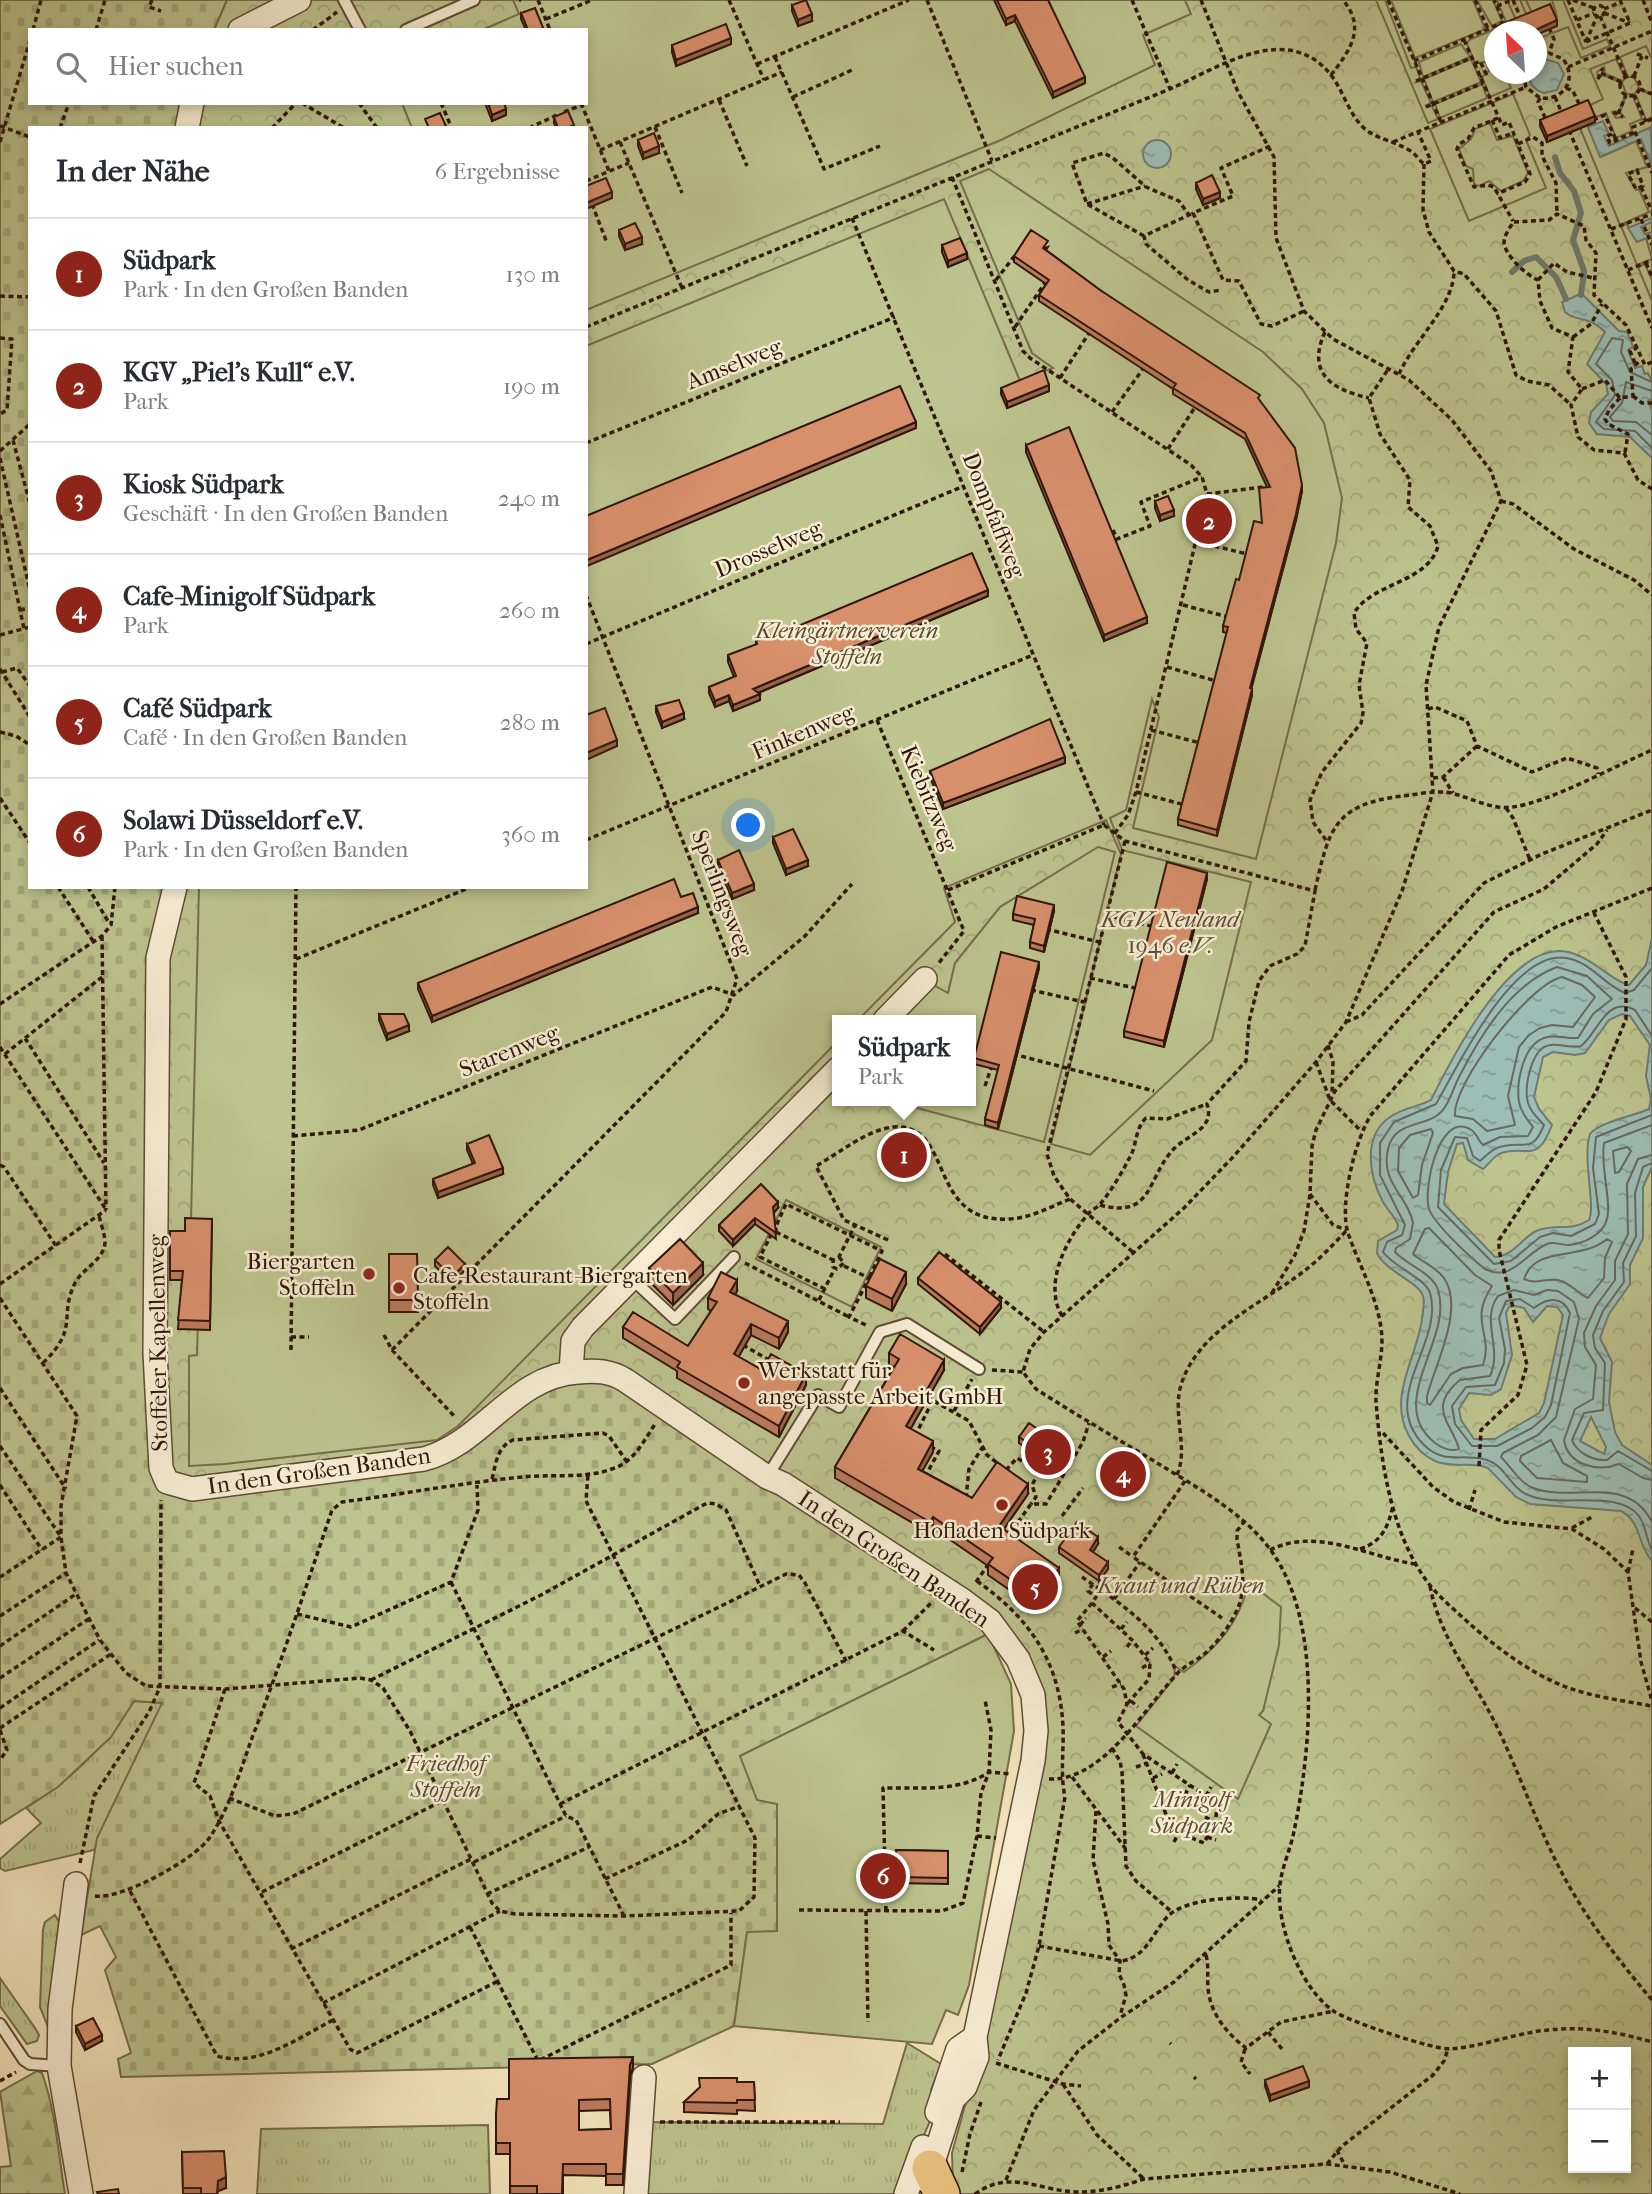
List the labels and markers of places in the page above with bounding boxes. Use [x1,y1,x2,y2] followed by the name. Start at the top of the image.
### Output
[1186,495,1232,547] pin: 2
[881,1129,927,1181] pin: 1
[247,1248,356,1301] place label: Biergarten Stoffeln
[413,1262,689,1315] place label: Cafe-Restaurant-Biergarten Stoffeln
[361,1266,377,1282] marker: Biergarten Stoffeln
[391,1280,407,1296] marker: Cafe-Restaurant-Biergarten Stoffeln
[757,1357,1003,1410] place label: Werkstatt für angepasste Arbeit GmbH
[736,1375,752,1391] marker: Werkstatt für angepasste Arbeit GmbH
[1025,1426,1071,1478] pin: 3
[1100,1448,1146,1500] pin: 4
[994,1497,1010,1513] marker: Hofladen Südpark
[913,1517,1092,1544] place label: Hofladen Südpark
[1012,1561,1058,1613] pin: 5
[860,1850,906,1902] pin: 6

